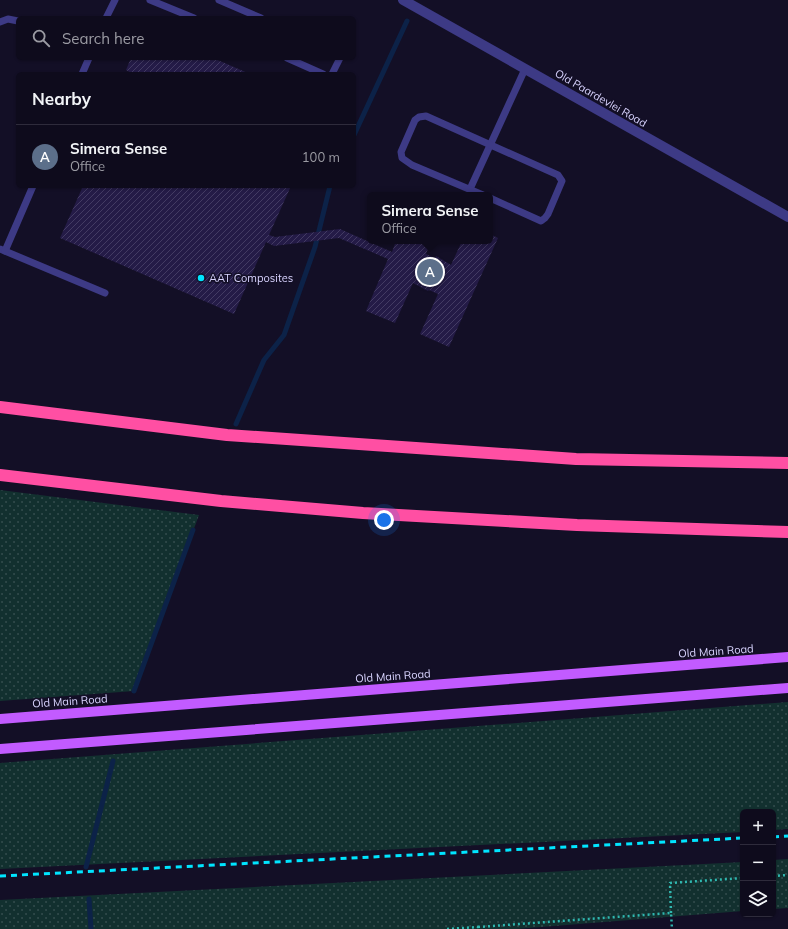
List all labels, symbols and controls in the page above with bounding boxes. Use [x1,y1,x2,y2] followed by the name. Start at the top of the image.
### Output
[16,16,356,60] search box
[30,27,52,49] icon: search
[62,29,144,48] text: Search here
[552,66,650,130] street label: Old Paardevlei Road
[32,88,91,109] text: Nearby
[70,139,167,158] text: Simera Sense
[40,149,50,165] text: A
[302,149,340,165] text: 100 m
[70,158,105,174] text: Office
[367,192,493,244] popup
[381,201,479,220] text: Simera Sense
[381,220,416,236] text: Office
[417,257,443,287] pin: A
[209,271,293,285] place label: AAT Composites
[196,273,206,283] marker: AAT Composites
[374,510,394,530] your location
[678,641,754,661] street label: Old Main Road
[355,666,431,686] street label: Old Main Road
[32,691,108,711] street label: Old Main Road
[740,809,776,917] map controls
[740,809,776,845] button: +
[740,845,776,881] button: −
[740,881,776,917] button: layers

